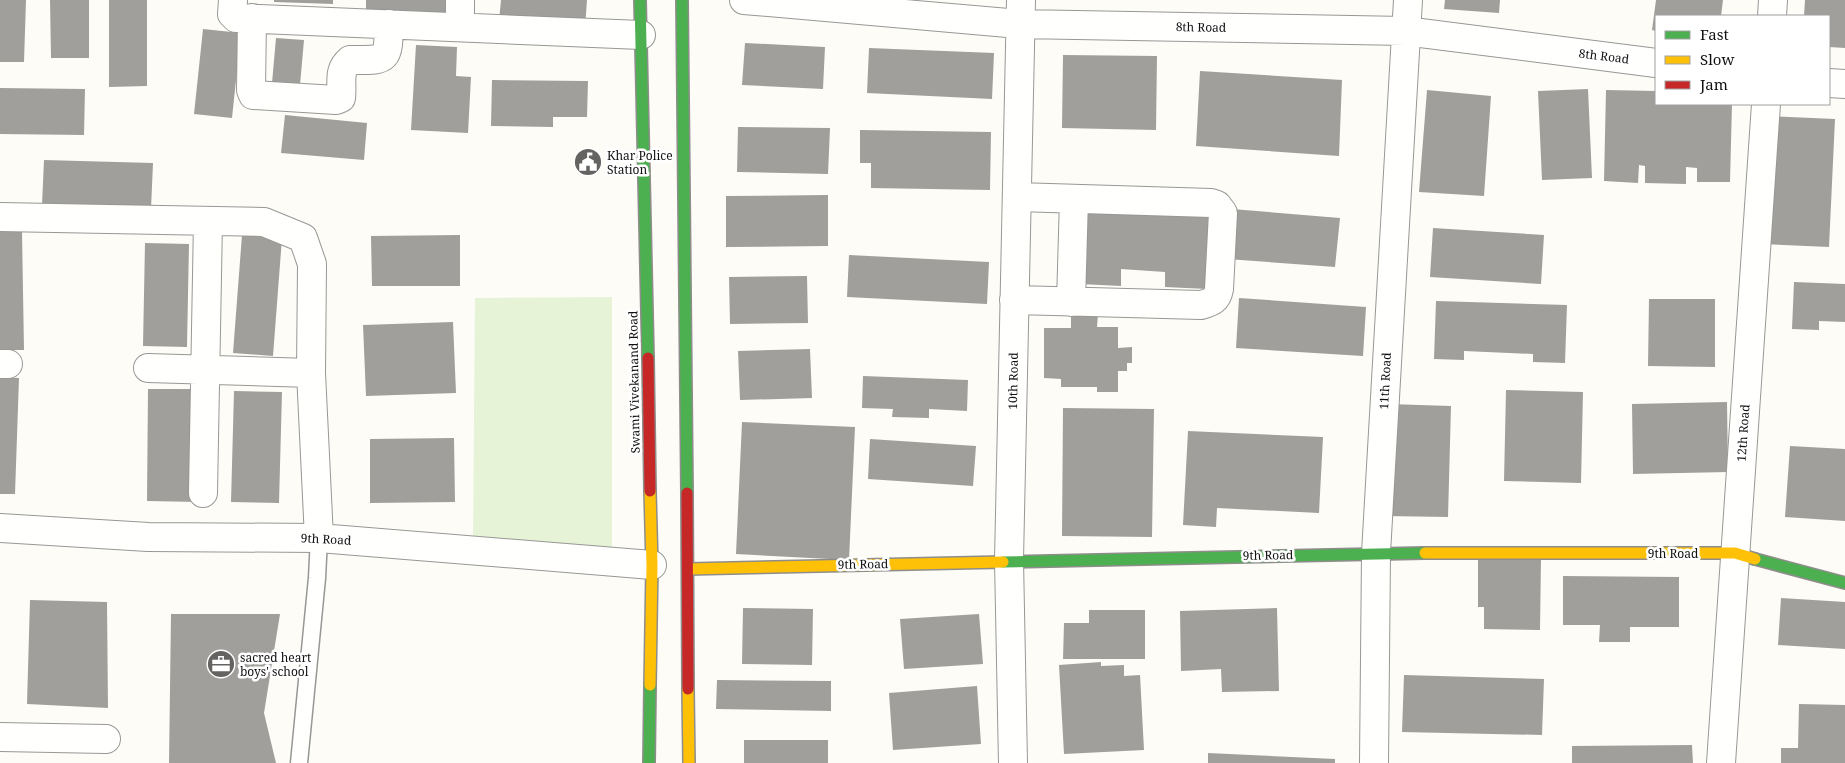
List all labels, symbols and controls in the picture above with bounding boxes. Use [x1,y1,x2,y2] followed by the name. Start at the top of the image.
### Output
[1655,15,1830,105] legend
[1176,18,1227,36] street label: 8th Road
[1700,24,1729,44] text: Fast
[1578,44,1631,68] street label: 8th Road
[1700,49,1734,69] text: Slow
[1699,74,1728,94] text: Jam
[573,147,603,177] public building icon: Khar Police Station
[607,147,673,178] place label: Khar Police Station
[624,310,644,453] street label: Swami Vivekanand Road
[1375,351,1395,410] street label: 11th Road
[1004,352,1022,410] street label: 10th Road
[1733,403,1754,462] street label: 12th Road
[300,529,352,549] street label: 9th Road
[1648,545,1699,562] street label: 9th Road
[1243,546,1294,564] street label: 9th Road
[838,555,889,573] street label: 9th Road
[206,649,236,679] office icon: sacred heart boys' school
[240,649,311,680] place label: sacred heart boys' school

